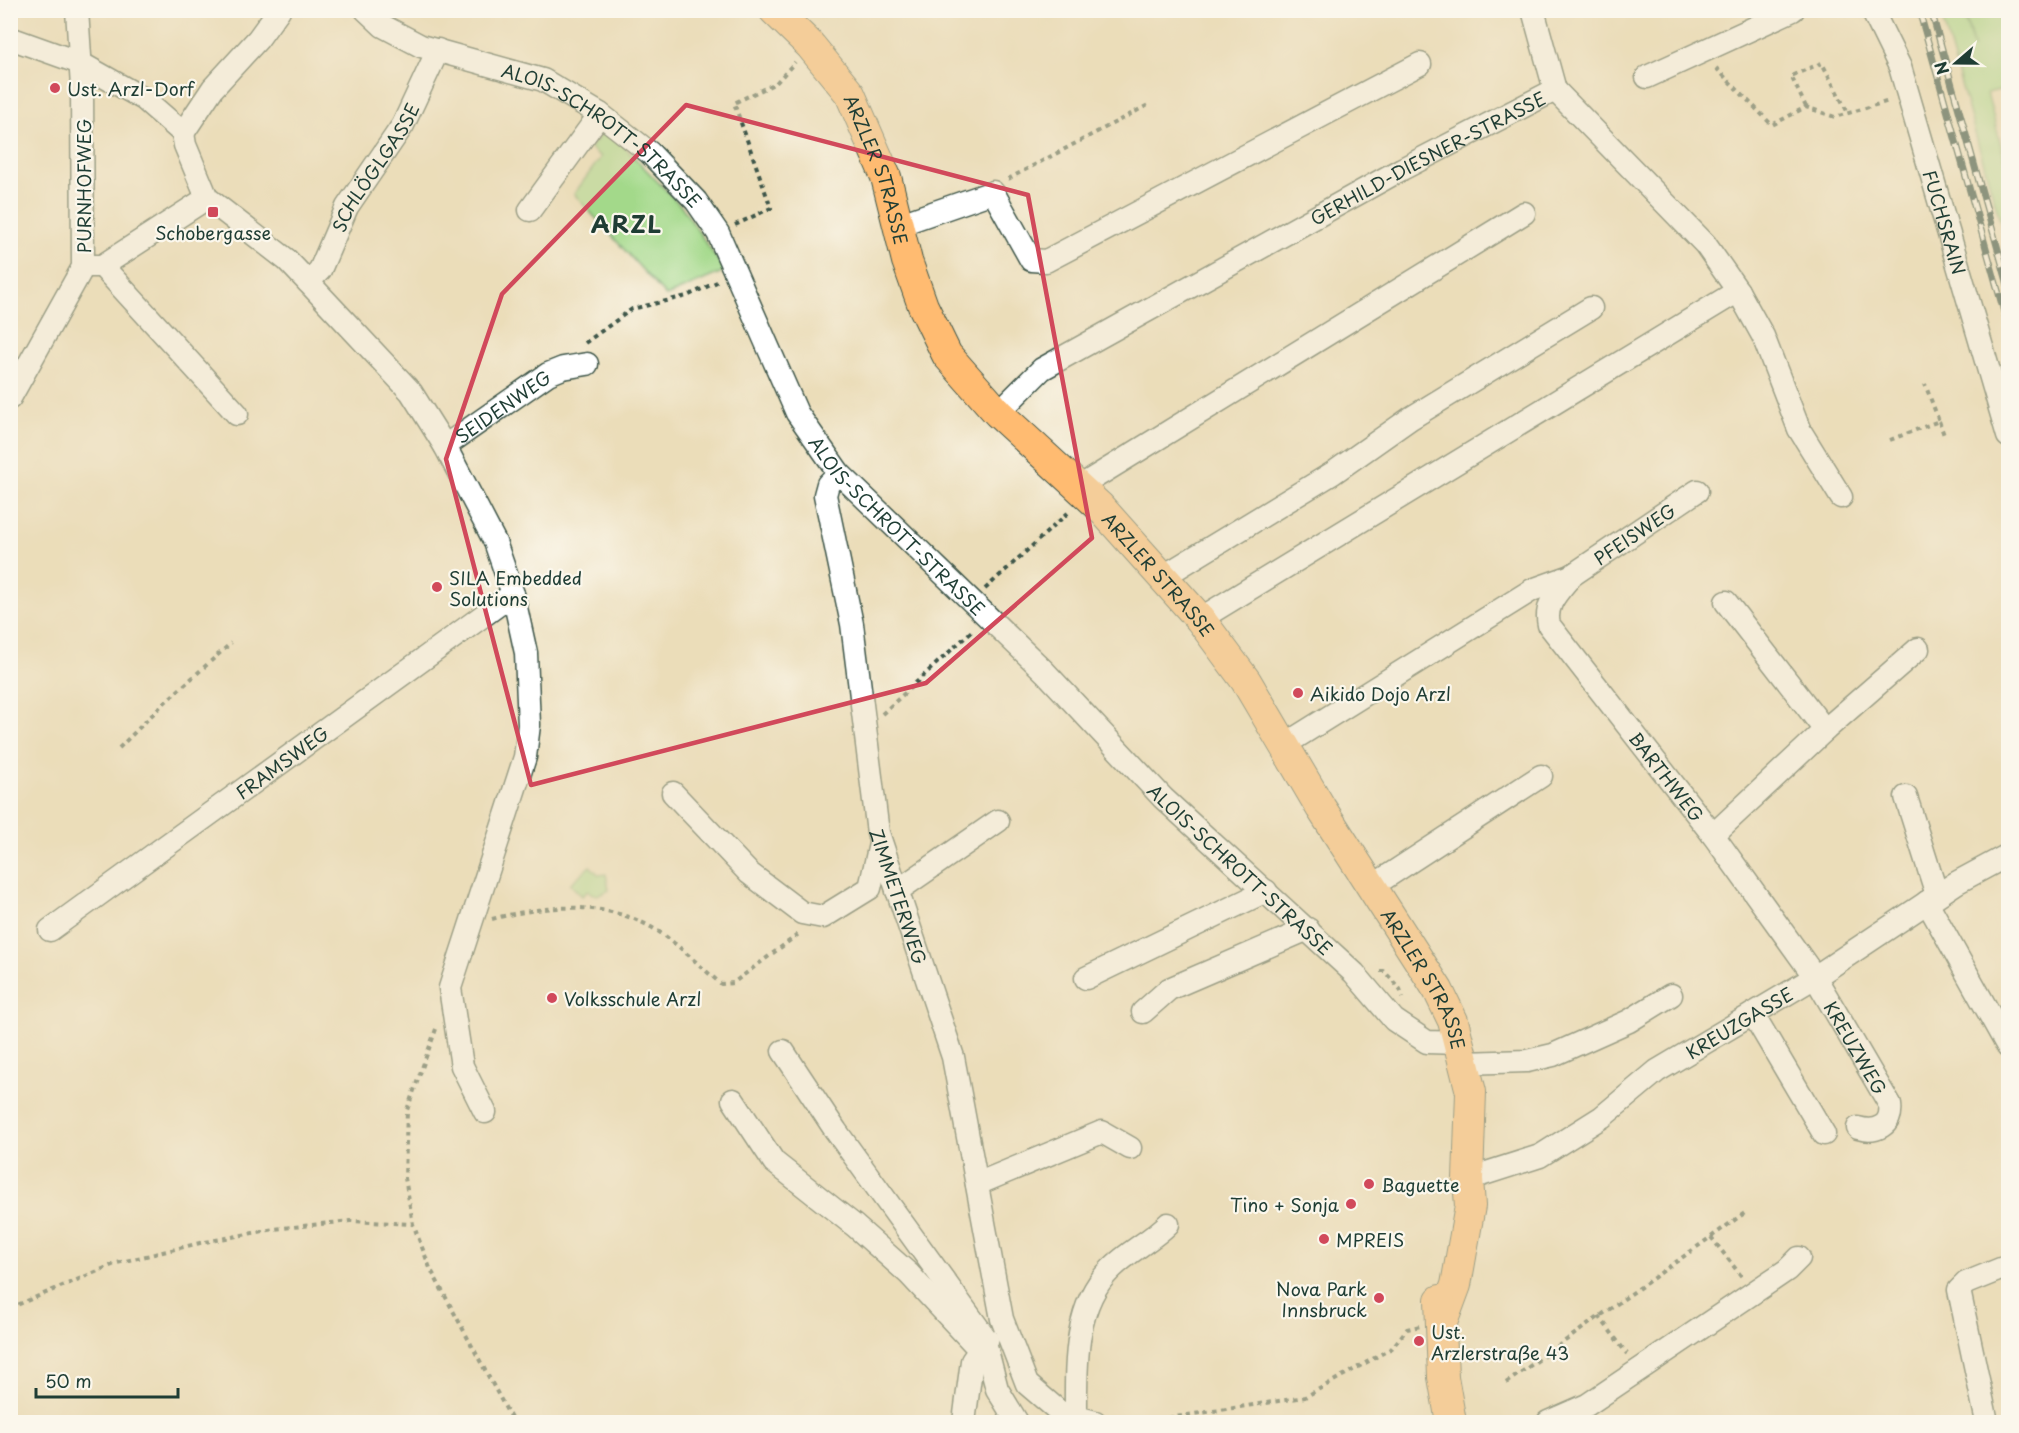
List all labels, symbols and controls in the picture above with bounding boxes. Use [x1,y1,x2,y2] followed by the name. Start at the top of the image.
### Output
[1926,33,1986,93] north arrow
[499,56,709,213] street label: ALOIS-SCHROTT-STRASSE
[1928,58,1954,79] text: N
[67,75,196,102] place label: Ust. Arzl-Dorf
[48,81,62,95] marker: Ust. Arzl-Dorf
[1305,84,1550,231] street label: GERHILD-DIESNER-STRASSE
[838,90,916,247] street label: ARZLER STRASSE
[324,98,425,236] street label: SCHLÖGLGASSE
[70,119,97,253] street label: PURNHOFWEG
[1917,166,1973,278] street label: FUCHSRAIN
[206,205,220,219] marker: Schobergasse
[591,205,663,241] district label: ARZL
[155,219,271,246] place label: Schobergasse
[449,363,556,449] street label: SEIDENWEG
[803,430,992,621] street label: ALOIS-SCHROTT-STRASSE
[1588,496,1681,571] street label: PFEISWEG
[1097,506,1222,642] street label: ARZLER STRASSE
[449,564,582,612] place label: SILA Embedded Solutions
[430,580,444,594] marker: SILA Embedded Solutions
[1310,680,1451,707] place label: Aikido Dojo Arzl
[1291,686,1305,700] marker: Aikido Dojo Arzl
[229,719,334,805] street label: FRAMSWEG
[1623,725,1711,827] street label: BARTHWEG
[1142,777,1339,961] street label: ALOIS-SCHROTT-STRASSE
[864,825,935,968] street label: ZIMMETERWEG
[1375,903,1473,1052] street label: ARZLER STRASSE
[1680,980,1798,1065] street label: KREUZGASSE
[564,985,701,1012] place label: Volksschule Arzl
[545,991,559,1005] marker: Volksschule Arzl
[1818,996,1894,1099] street label: KREUZWEG
[1381,1171,1460,1198] place label: Baguette
[1362,1177,1376,1191] marker: Baguette
[1230,1191,1340,1218] place label: Tino + Sonja
[1344,1197,1358,1211] marker: Tino + Sonja
[1336,1226,1404,1253] place label: MPREIS
[1317,1232,1331,1246] marker: MPREIS
[1276,1275,1367,1323] place label: Nova Park Innsbruck
[1372,1291,1386,1305] marker: Nova Park Innsbruck
[1431,1318,1569,1366] place label: Ust. Arzlerstraße 43
[1412,1334,1426,1348] marker: Ust. Arzlerstraße 43
[36,1361,178,1399] scale bar
[45,1367,92,1394] text: 50 m

